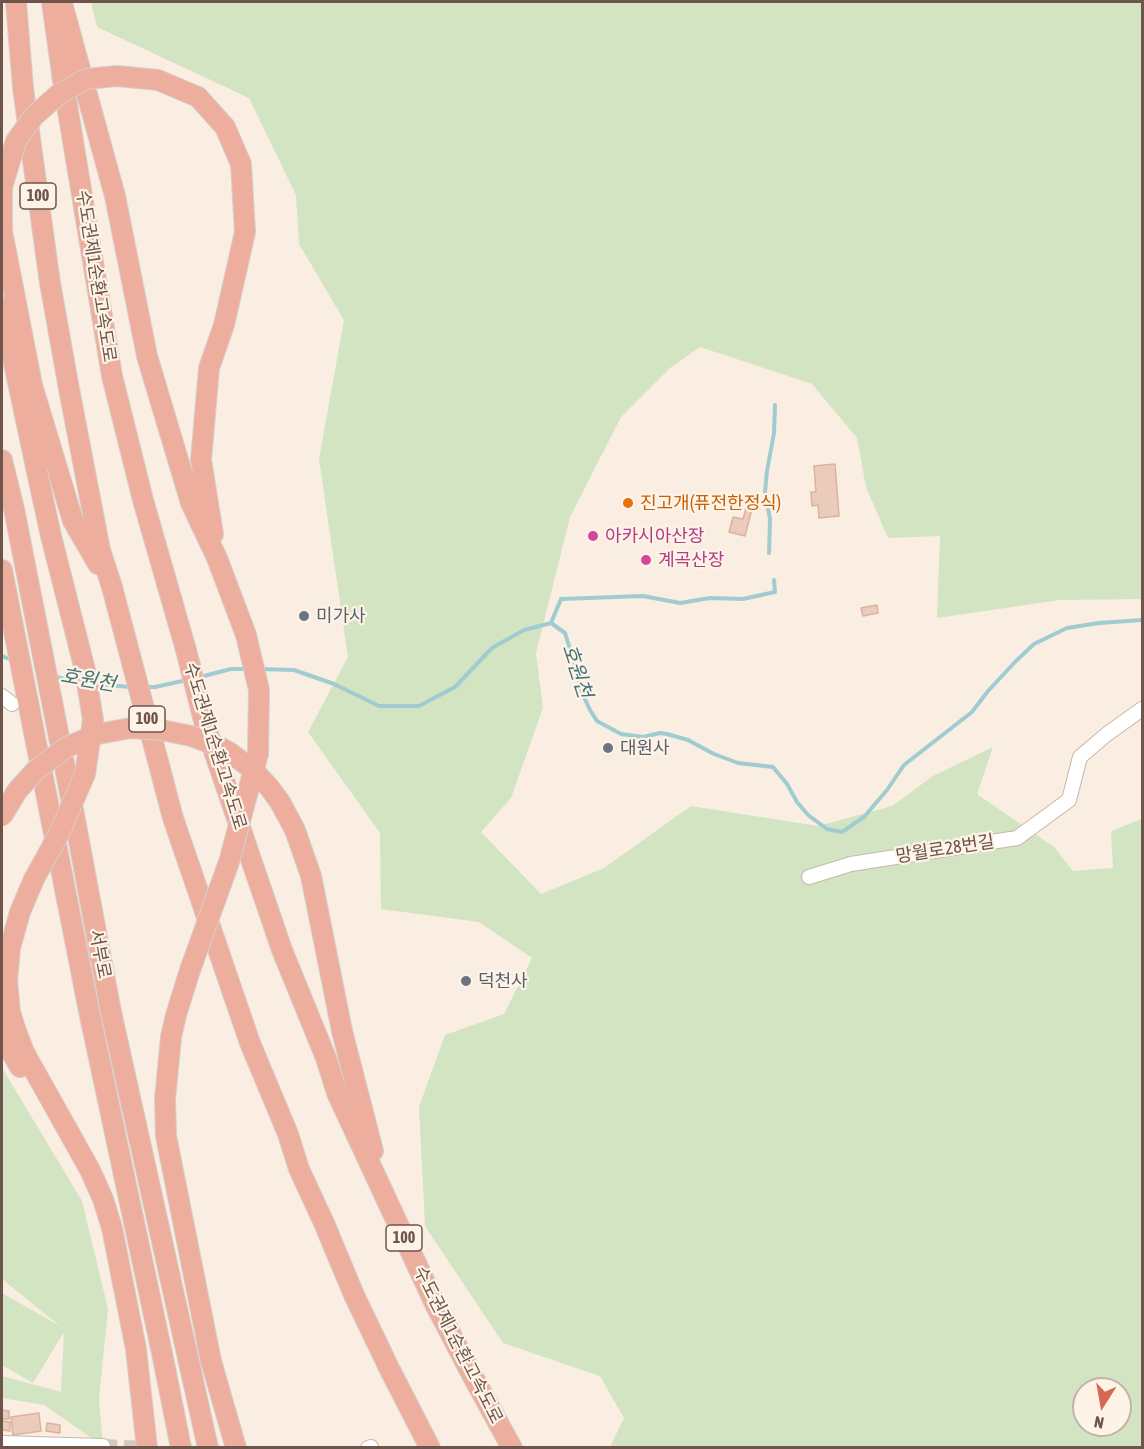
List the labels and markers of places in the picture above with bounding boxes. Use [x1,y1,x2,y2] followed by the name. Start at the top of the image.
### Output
[640,492,781,514] place label: 진고개(퓨전한정식)
[621,496,635,510] marker: 진고개(퓨전한정식)
[605,525,704,547] place label: 아카시아산장
[586,529,600,543] marker: 아카시아산장
[658,549,724,571] place label: 계곡산장
[639,553,653,567] marker: 계곡산장
[316,605,366,627] place label: 미가사
[297,609,311,623] marker: 미가사
[620,737,670,759] place label: 대원사
[601,741,615,755] marker: 대원사
[478,970,528,992] place label: 덕천사
[459,974,473,988] marker: 덕천사

